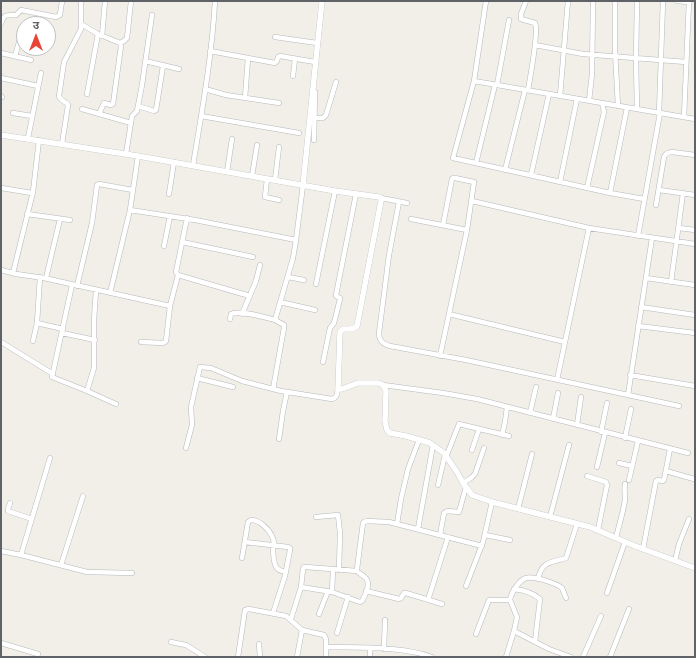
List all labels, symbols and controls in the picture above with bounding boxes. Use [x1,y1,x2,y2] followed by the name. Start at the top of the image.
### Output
[16,16,56,56] north arrow
[33,18,39,32] text: उ

